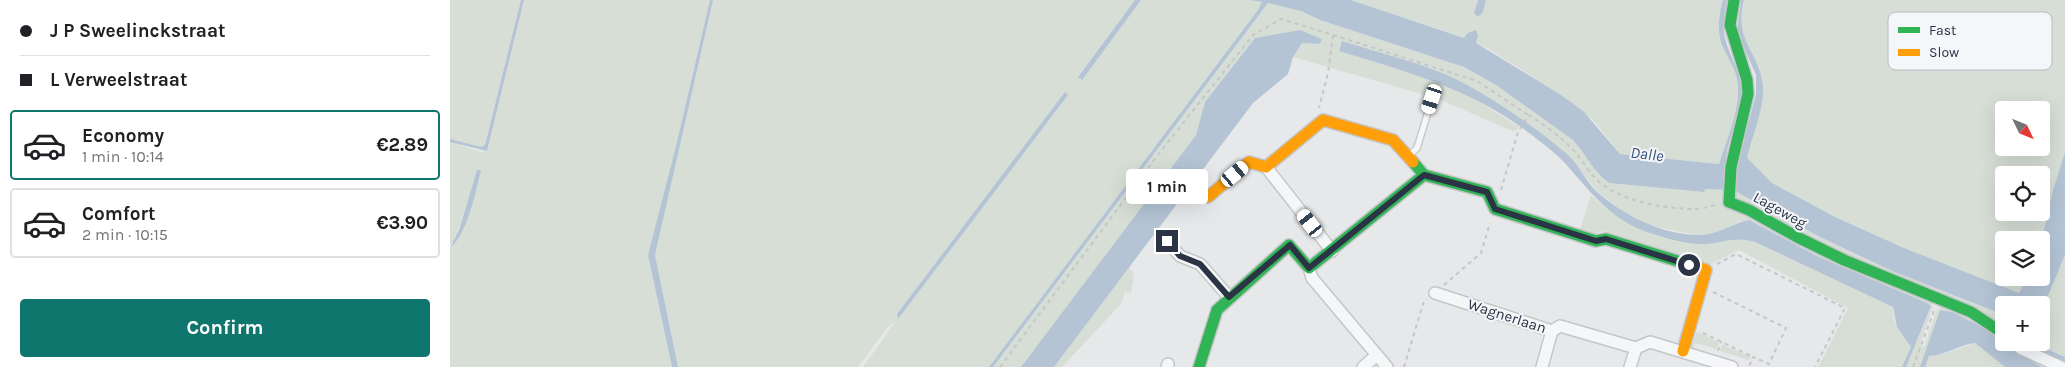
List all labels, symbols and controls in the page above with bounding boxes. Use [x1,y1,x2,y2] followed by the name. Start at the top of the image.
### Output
[1888,12,2052,70] legend
[50,20,226,42] text: J P Sweelinckstraat
[1929,22,1956,39] text: Fast
[1929,44,1959,61] text: Slow
[50,69,187,91] text: L Verweelstraat
[1420,82,1443,116] car
[1995,101,2050,156] north arrow
[1995,101,2050,351] map controls
[22,123,67,168] icon: car
[82,125,164,147] text: Economy
[377,134,428,156] text: €2.89
[1629,143,1665,166] water label: Dalle
[82,147,164,166] text: 1 min · 10:14
[1218,159,1251,189] car
[1995,166,2050,221] button: locate
[1126,168,1208,204] callout: 1 min
[1147,177,1187,196] text: 1 min
[1750,188,1810,232] street label: Lageweg
[22,201,67,246] icon: car
[82,203,156,225] text: Comfort
[1294,207,1325,239] car
[376,212,428,234] text: €3.90
[82,225,168,244] text: 2 min · 10:15
[1156,230,1178,252] route end
[1995,231,2050,286] button: layers
[1678,254,1700,276] route start
[1465,295,1549,337] street label: Wagnerlaan
[1995,296,2050,351] button: +
[20,299,430,357] button: Confirm

